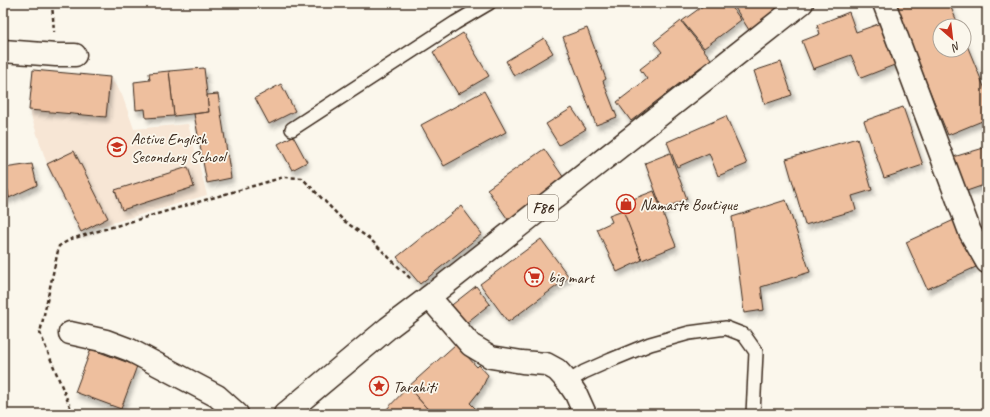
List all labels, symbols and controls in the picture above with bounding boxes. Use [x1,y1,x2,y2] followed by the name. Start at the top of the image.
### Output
[932,18,972,58] north arrow
[948,39,963,56] text: N
[131,129,229,167] place label: Active English Secondary School
[106,136,128,158] school or university icon: Active English Secondary School
[615,193,637,215] shop icon: Namaste Boutique
[528,195,558,221] road number: F86
[640,195,739,215] place label: Namaste Boutique
[523,266,545,288] supermarket icon: big mart
[548,268,596,288] place label: big mart
[368,375,390,397] place icon: Tarahiti
[393,377,439,397] place label: Tarahiti

